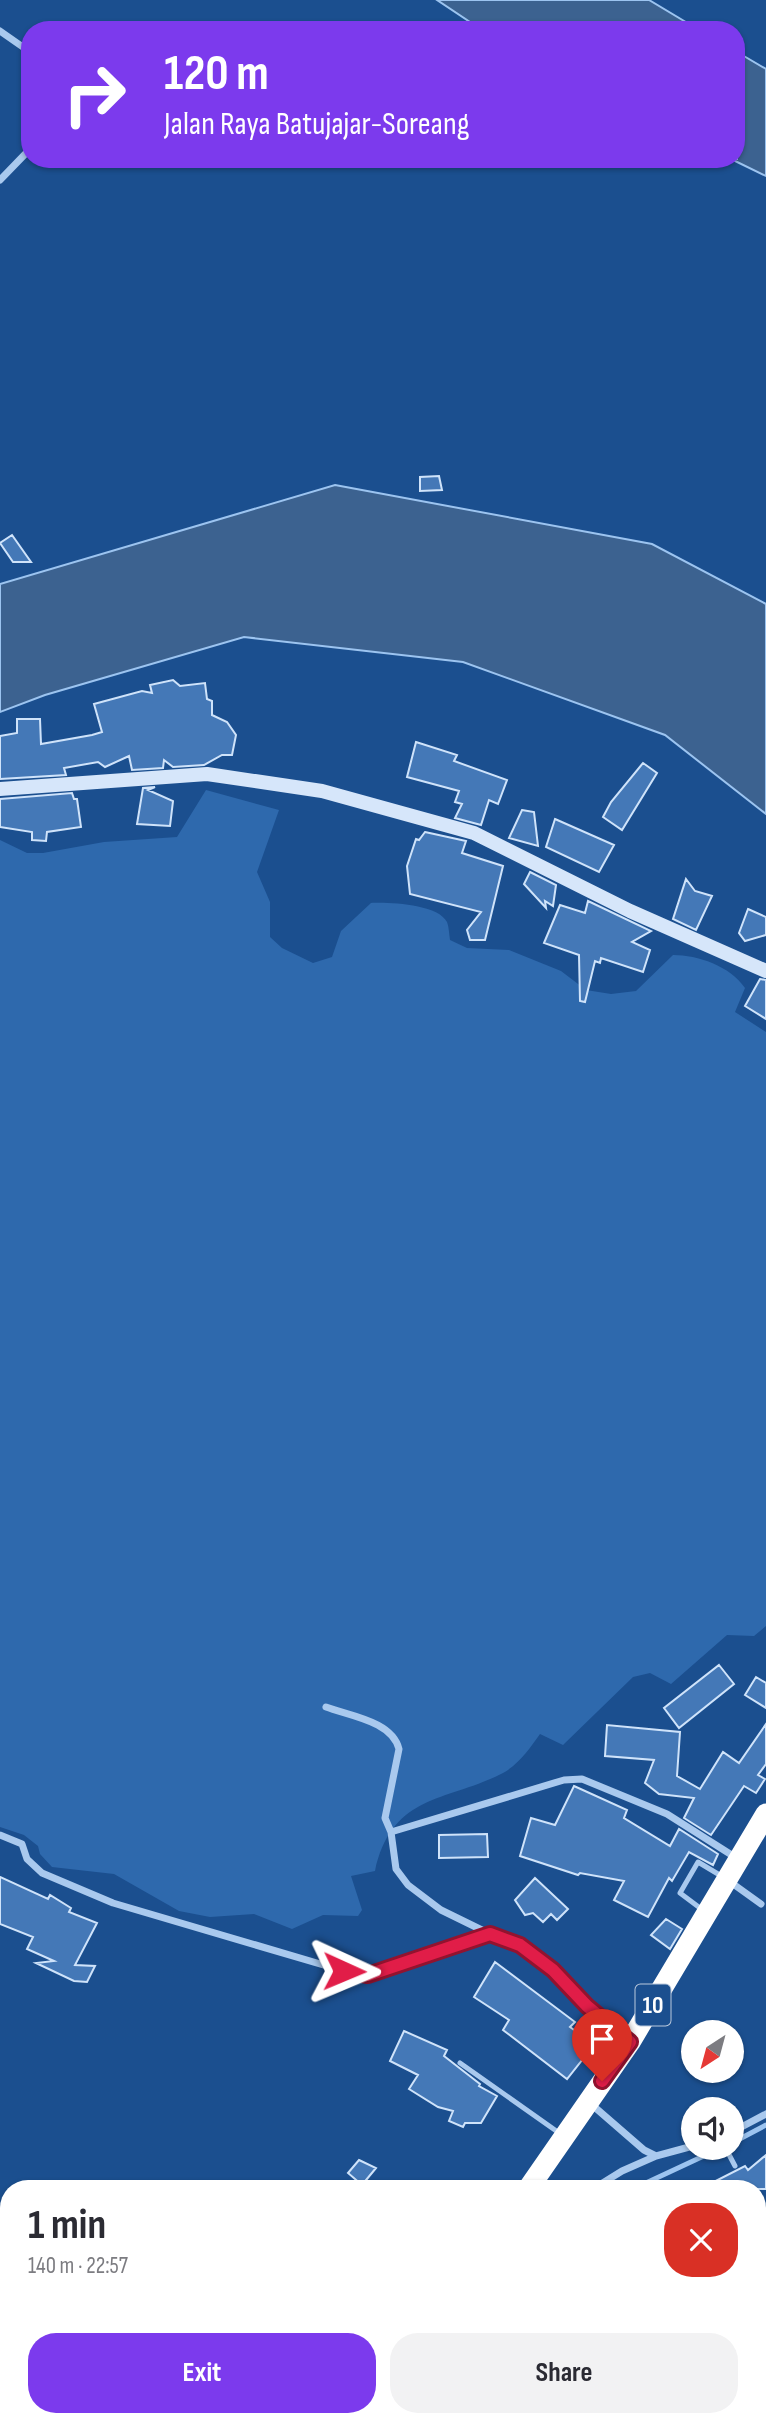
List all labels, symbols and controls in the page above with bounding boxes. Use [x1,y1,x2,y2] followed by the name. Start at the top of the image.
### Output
[164,45,269,104] text: 120 m
[49,49,140,140] icon: right
[164,105,469,144] text: Jalan Raya Batujajar-Soreang
[307,1934,381,2008] position arrow
[636,1984,670,2026] road number: 10
[572,2009,632,2081] pin
[583,2020,621,2058] icon: arrive
[681,2020,744,2082] north arrow
[681,2020,744,2160] map controls
[681,2097,744,2160] button: sound
[28,2200,106,2251] text: 1 min
[664,2203,738,2277] button: close
[28,2252,128,2280] text: 140 m · 22:57
[28,2333,376,2413] button: Exit
[390,2333,738,2413] button: Share

